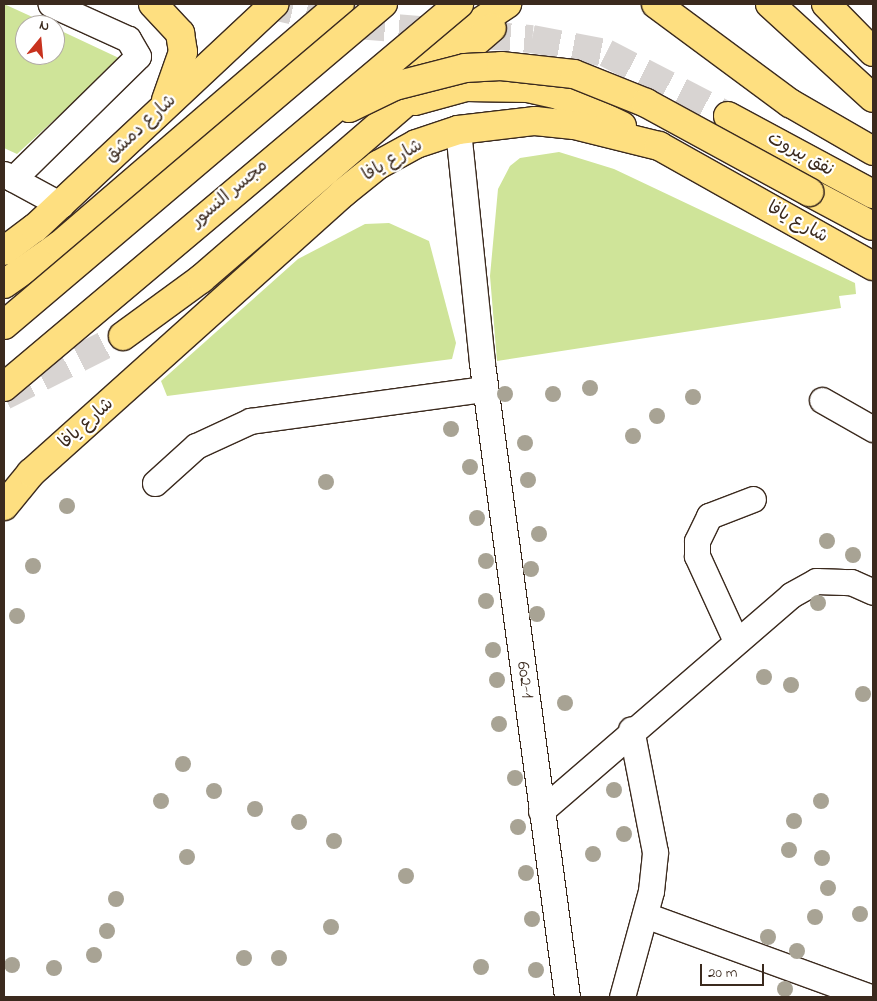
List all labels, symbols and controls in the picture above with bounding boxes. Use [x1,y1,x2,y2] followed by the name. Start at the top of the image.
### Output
[15,15,65,65] north arrow
[37,15,52,38] text: N
[101,90,181,168] street label: شارع دمشق
[763,128,837,182] street label: نفق بيروت
[359,135,427,187] street label: شارع يافا
[187,156,273,232] street label: مجسر النسور
[763,198,831,248] street label: شارع يافا
[55,394,119,454] street label: شارع يافا
[511,660,537,700] street label: 602-1
[702,954,766,986] scale bar
[708,962,737,984] text: 20 m

